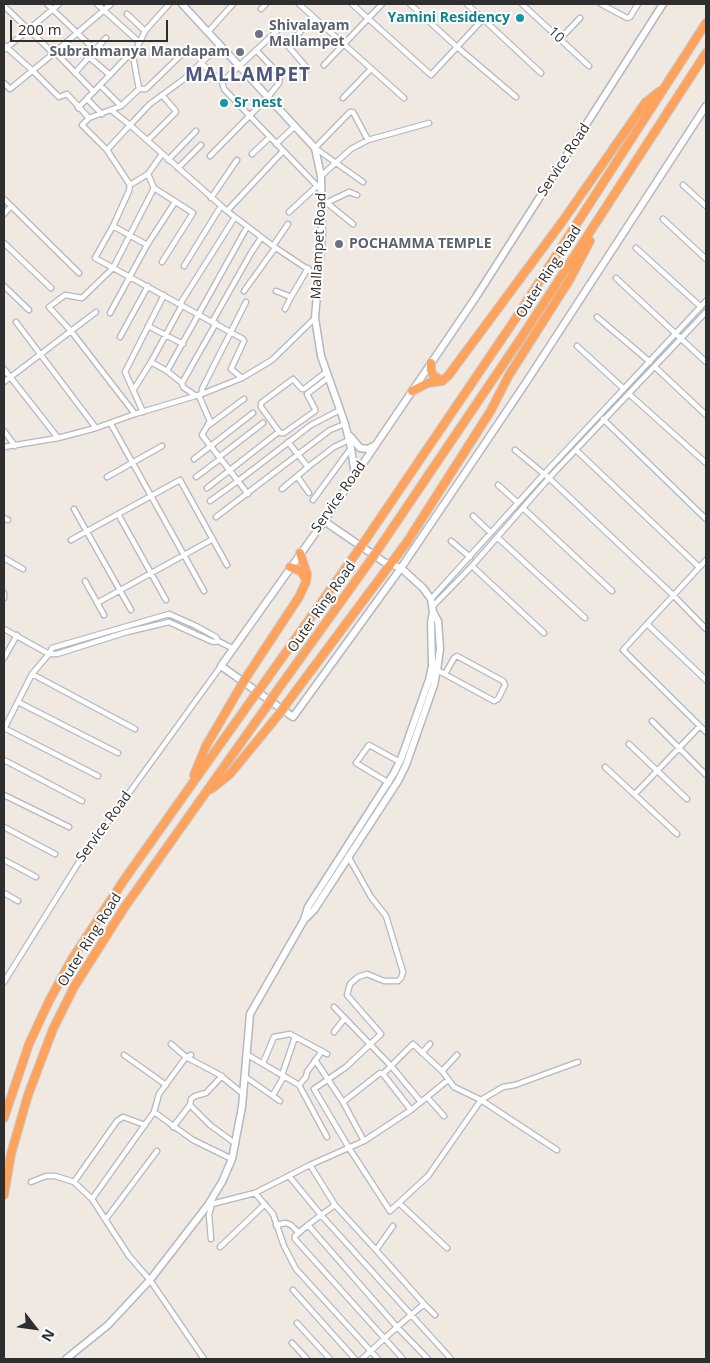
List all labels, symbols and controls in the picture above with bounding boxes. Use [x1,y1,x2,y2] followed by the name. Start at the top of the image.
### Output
[12,10,170,42] scale bar
[387,10,510,26] place label: Yamini Residency
[514,12,526,24] marker: Yamini Residency
[269,18,349,50] place label: Shivalayam Mallampet
[18,19,62,39] text: 200 m
[544,23,568,47] street label: 10
[253,28,265,40] marker: Shivalayam Mallampet
[50,44,230,60] place label: Subrahmanya Mandapam
[234,46,246,58] marker: Subrahmanya Mandapam
[184,65,312,87] district label: MALLAMPET
[234,95,282,111] place label: Sr nest
[218,97,230,109] marker: Sr nest
[534,120,594,200] street label: Service Road
[308,192,330,300] street label: Mallampet Road
[513,223,585,321] street label: Outer Ring Road
[349,236,492,252] place label: POCHAMMA TEMPLE
[333,238,345,250] marker: POCHAMMA TEMPLE
[308,458,370,536] street label: Service Road
[284,558,360,656] street label: Outer Ring Road
[73,788,135,866] street label: Service Road
[55,890,125,990] street label: Outer Ring Road
[10,1303,60,1353] north arrow
[37,1326,60,1345] text: N

